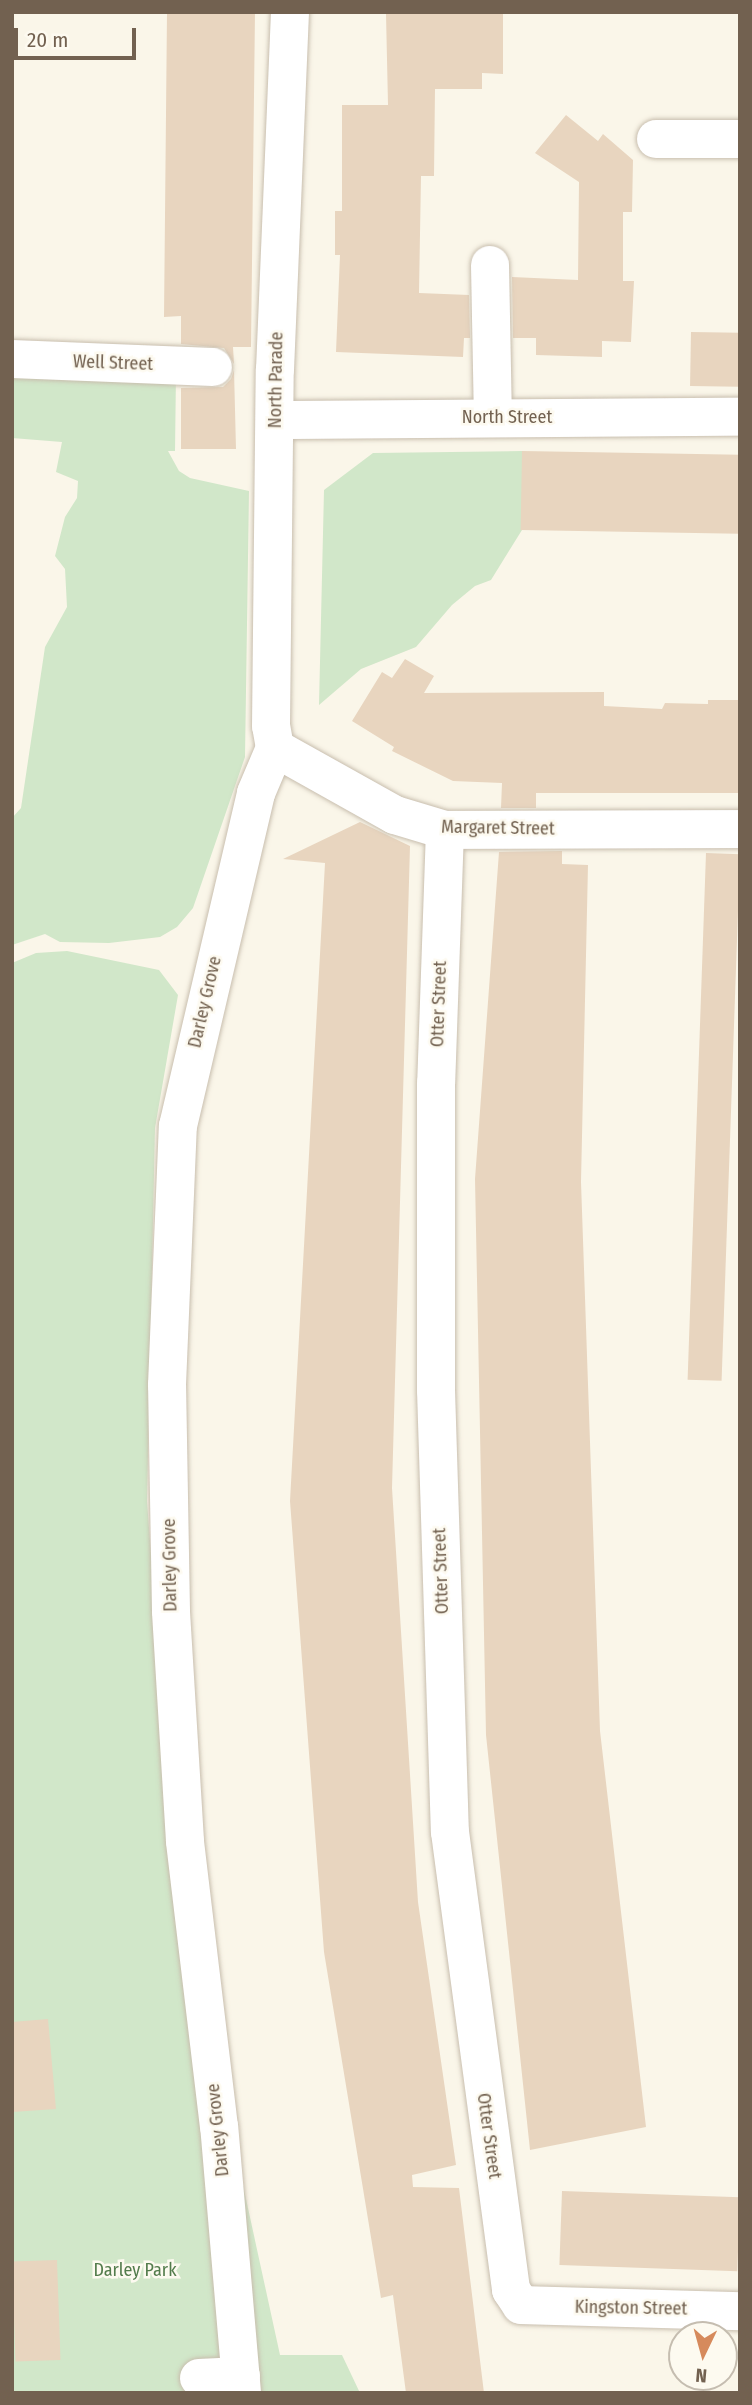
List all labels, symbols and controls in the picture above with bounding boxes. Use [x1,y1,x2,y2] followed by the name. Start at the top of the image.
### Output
[18,14,140,58] scale bar
[27,27,68,53] text: 20 m
[264,331,288,429] street label: North Parade
[73,351,153,375] street label: Well Street
[462,406,552,428] street label: North Street
[441,816,555,840] street label: Margaret Street
[184,954,226,1050] street label: Darley Grove
[427,960,451,1048] street label: Otter Street
[158,1518,182,1612] street label: Darley Grove
[429,1527,453,1615] street label: Otter Street
[202,2082,234,2178] street label: Darley Grove
[472,2092,506,2180] street label: Otter Street
[93,2259,177,2281] park label: Darley Park
[575,2296,687,2320] street label: Kingston Street
[668,2321,738,2391] north arrow
[695,2363,708,2387] text: N

